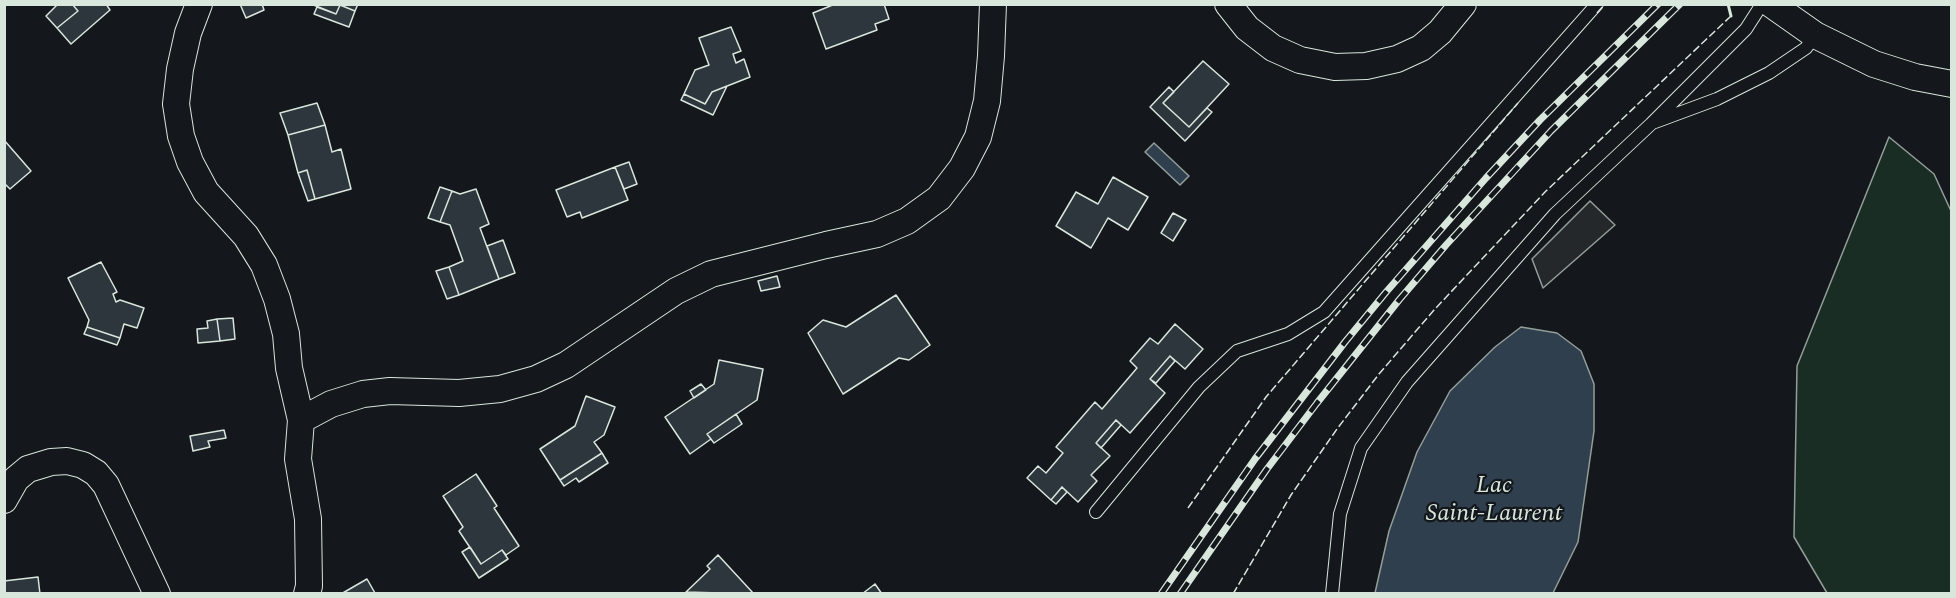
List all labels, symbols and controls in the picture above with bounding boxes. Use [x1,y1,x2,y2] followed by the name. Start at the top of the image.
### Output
[1426,473,1562,529] water label: Lac Saint-Laurent

